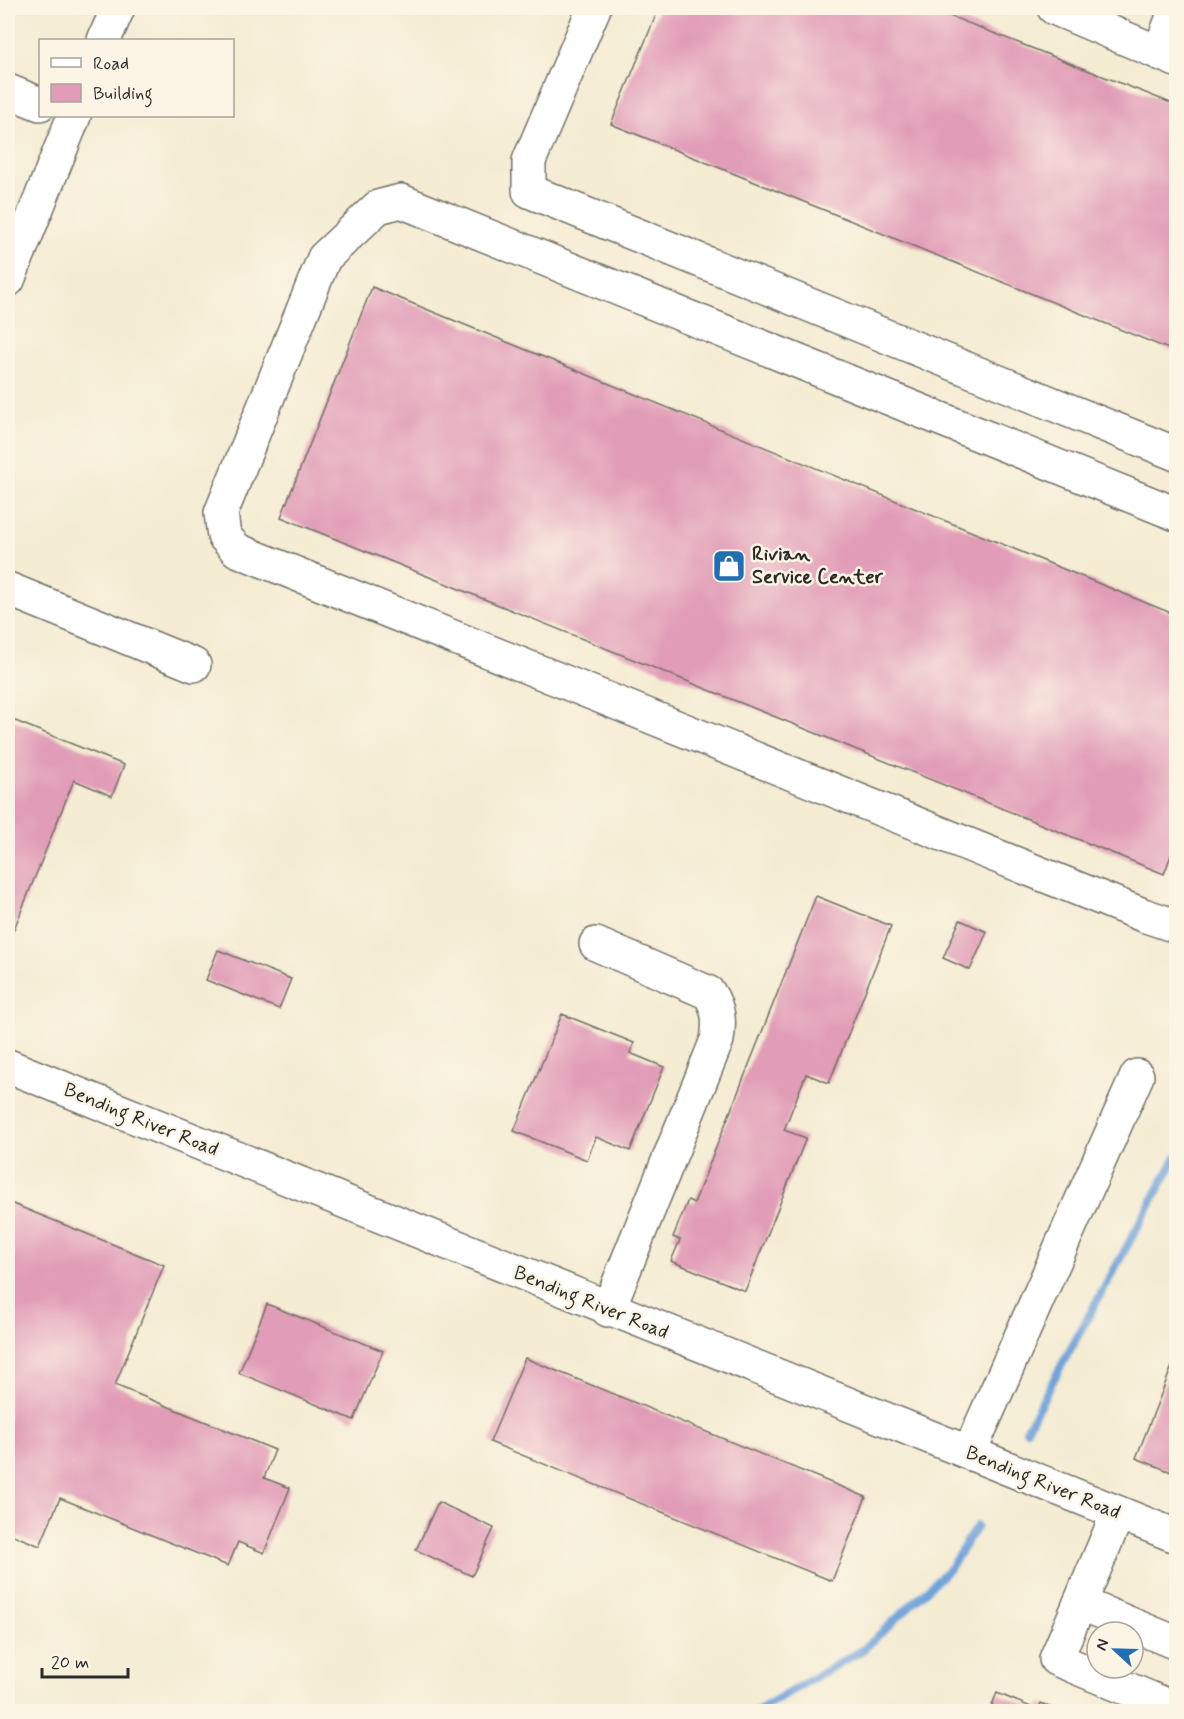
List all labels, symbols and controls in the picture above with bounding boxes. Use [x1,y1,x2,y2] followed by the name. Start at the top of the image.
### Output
[39,39,234,117] legend
[93,52,129,76] text: Road
[93,82,153,108] text: Building
[752,541,884,591] place label: Rivian Service Center
[711,548,747,584] shop icon: Rivian Service Center
[59,1077,222,1165] street label: Bending River Road
[509,1260,672,1348] street label: Bending River Road
[961,1440,1124,1528] street label: Bending River Road
[1085,1620,1145,1680] north arrow
[1091,1636,1114,1654] text: N
[42,1641,128,1679] scale bar
[51,1651,89,1675] text: 20 m

